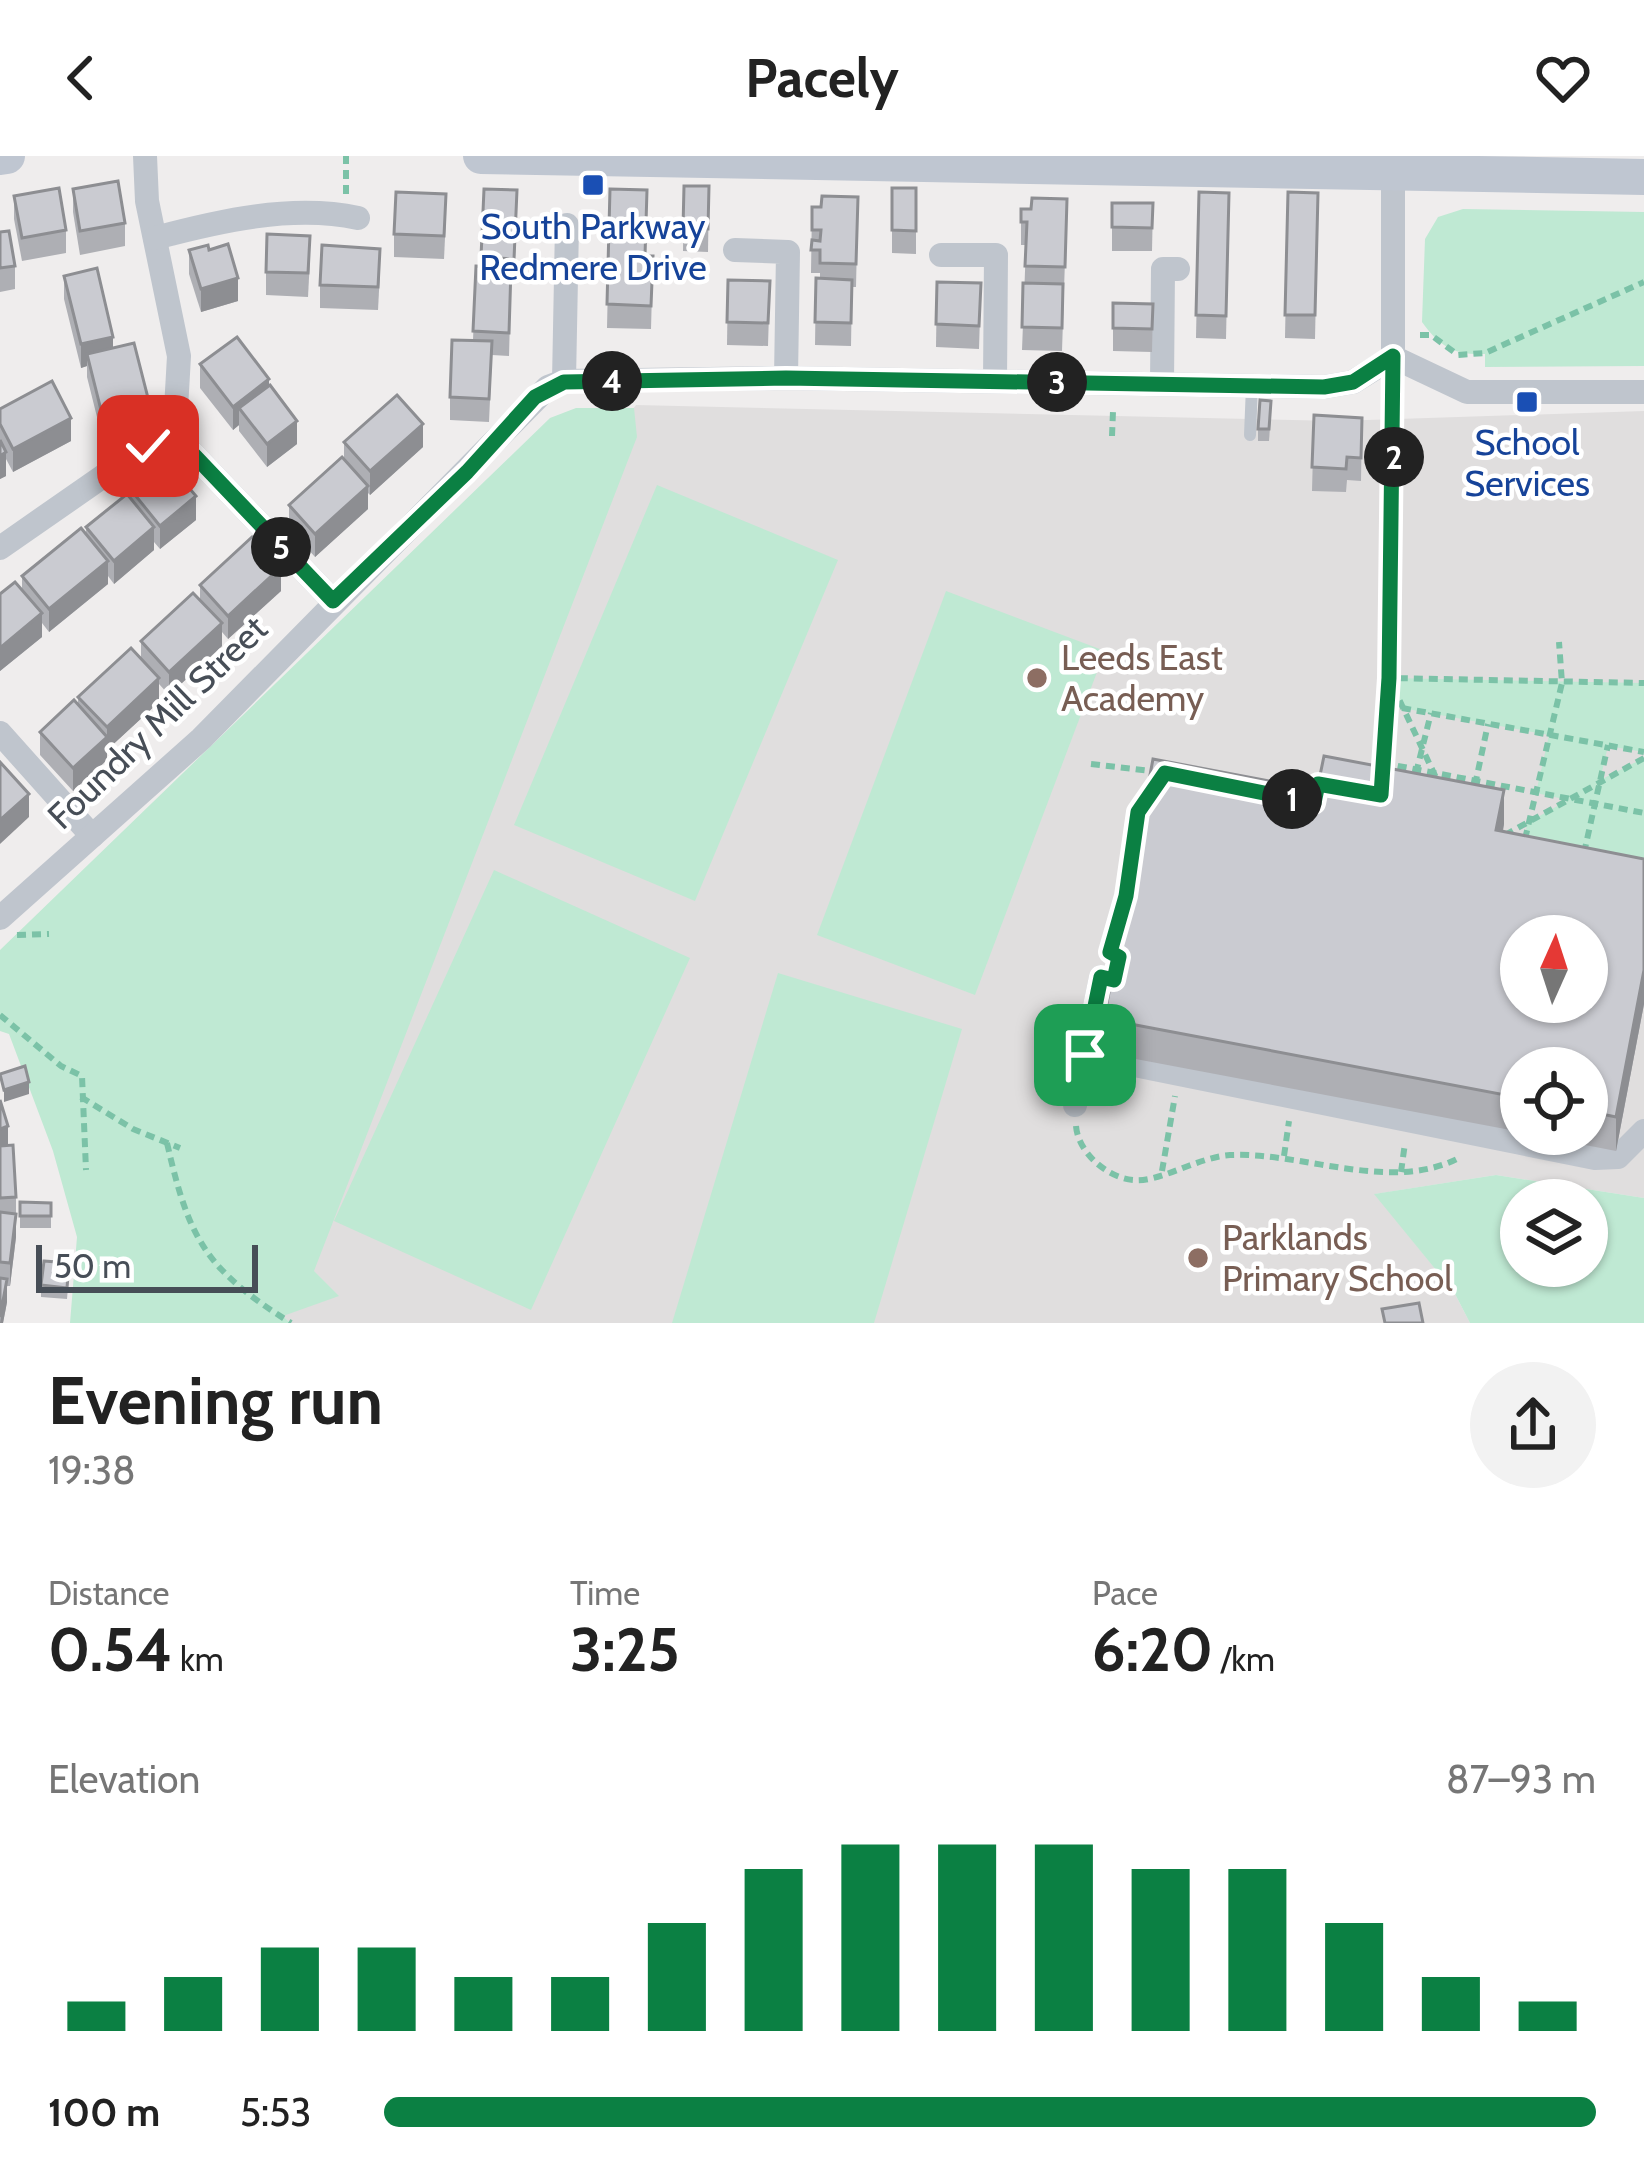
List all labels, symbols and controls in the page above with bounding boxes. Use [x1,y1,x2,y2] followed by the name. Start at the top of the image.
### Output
[48,45,114,111] icon: back
[745,45,899,111] text: Pacely
[1530,45,1596,111] icon: heart
[580,172,606,198] marker: South Parkway Redmere Drive
[479,204,707,289] place label: South Parkway Redmere Drive
[582,351,642,411] pin: 4
[1027,352,1087,412] pin: 3
[602,361,622,401] text: 4
[1048,362,1066,402] text: 3
[1514,389,1540,415] marker: School Services
[97,395,199,497] pin
[115,413,181,479] icon: check
[1464,420,1590,505] place label: School Services
[1364,427,1424,487] pin: 2
[1385,437,1403,477] text: 2
[251,517,311,577] pin: 5
[272,527,290,567] text: 5
[38,606,276,838] street label: Foundry Mill Street
[1061,635,1223,720] place label: Leeds East Academy
[1024,665,1050,691] marker: Leeds East Academy
[1262,769,1322,829] pin: 1
[1286,779,1298,819] text: 1
[1500,915,1608,1023] north arrow
[1500,915,1608,1287] map controls
[1034,1004,1136,1106] pin
[1052,1022,1118,1088] icon: arrive
[1500,1047,1608,1155] button: locate
[1500,1179,1608,1287] button: layers
[1222,1215,1453,1300] place label: Parklands Primary School
[36,1239,258,1292] scale bar
[1185,1245,1211,1271] marker: Parklands Primary School
[54,1246,131,1286] text: 50 m
[48,1360,383,1441] text: Evening run
[1470,1362,1596,1488] button: share
[48,1446,136,1494] text: 19:38
[48,1573,169,1613] text: Distance
[570,1573,640,1613] text: Time
[1092,1573,1158,1613] text: Pace
[48,1613,173,1686] text: 0.54
[570,1613,680,1686] text: 3:25
[1092,1613,1213,1686] text: 6:20
[173,1639,224,1679] text: km
[1213,1639,1275,1679] text: /km
[48,1755,200,1803] text: Elevation
[1446,1755,1596,1803] text: 87–93 m
[48,2088,160,2136] text: 100 m
[240,2088,311,2136] text: 5:53

